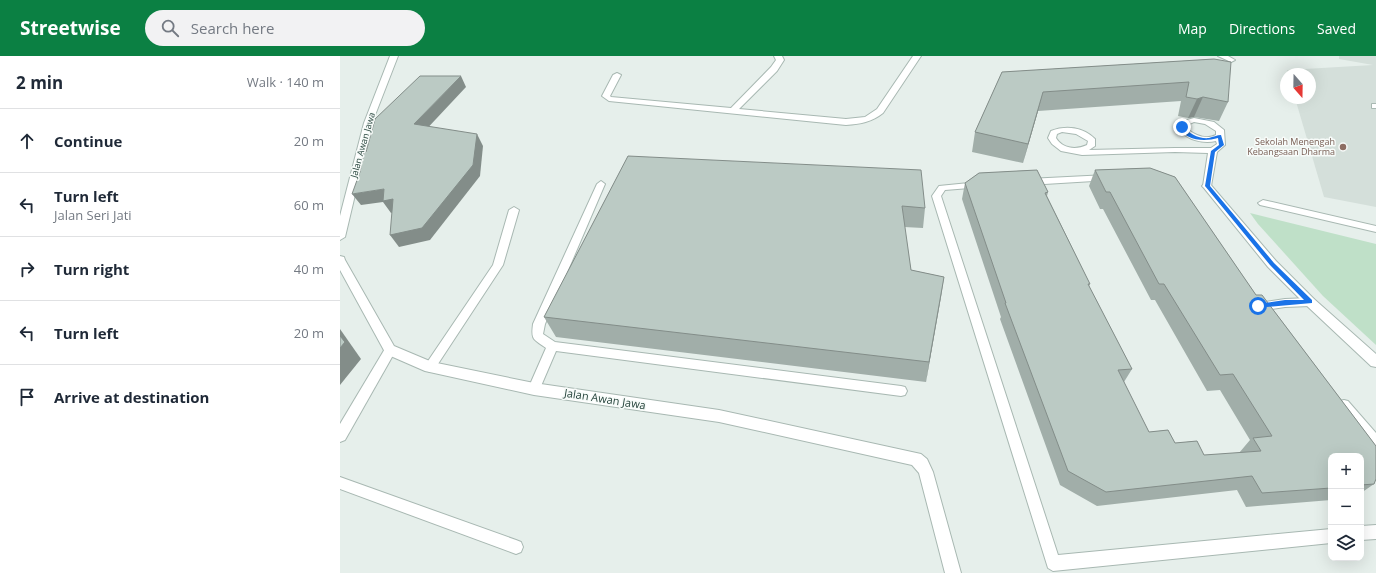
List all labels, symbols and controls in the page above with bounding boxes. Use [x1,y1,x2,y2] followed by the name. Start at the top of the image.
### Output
[145,10,425,46] search box
[20,15,121,41] text: Streetwise
[159,17,181,39] icon: search
[191,18,274,38] text: Search here
[1178,19,1207,38] text: Map
[1229,19,1295,38] text: Directions
[1317,19,1356,38] text: Saved
[1280,68,1316,104] north arrow
[16,71,63,94] text: 2 min
[247,73,324,91] text: Walk · 140 m
[347,111,378,180] street label: Jalan Awan Jawa
[1173,118,1191,136] route end
[16,130,38,152] icon: ahead
[54,131,122,151] text: Continue
[294,132,324,150] text: 20 m
[1247,135,1335,158] place label: Sekolah Menengah Kebangsaan Dharma
[1338,142,1348,152] marker: Sekolah Menengah Kebangsaan Dharma
[54,186,119,206] text: Turn left
[16,194,38,216] icon: left
[294,196,324,214] text: 60 m
[54,206,132,224] text: Jalan Seri Jati
[16,258,38,280] icon: right
[54,259,129,279] text: Turn right
[294,260,324,278] text: 40 m
[1249,297,1267,315] route start
[16,322,38,344] icon: left
[54,323,119,343] text: Turn left
[294,324,324,342] text: 20 m
[562,384,647,412] street label: Jalan Awan Jawa
[16,386,38,408] icon: arrive
[54,387,209,407] text: Arrive at destination
[1328,453,1364,561] map controls
[1328,453,1364,489] button: +
[1328,489,1364,525] button: −
[1328,525,1364,561] button: layers

